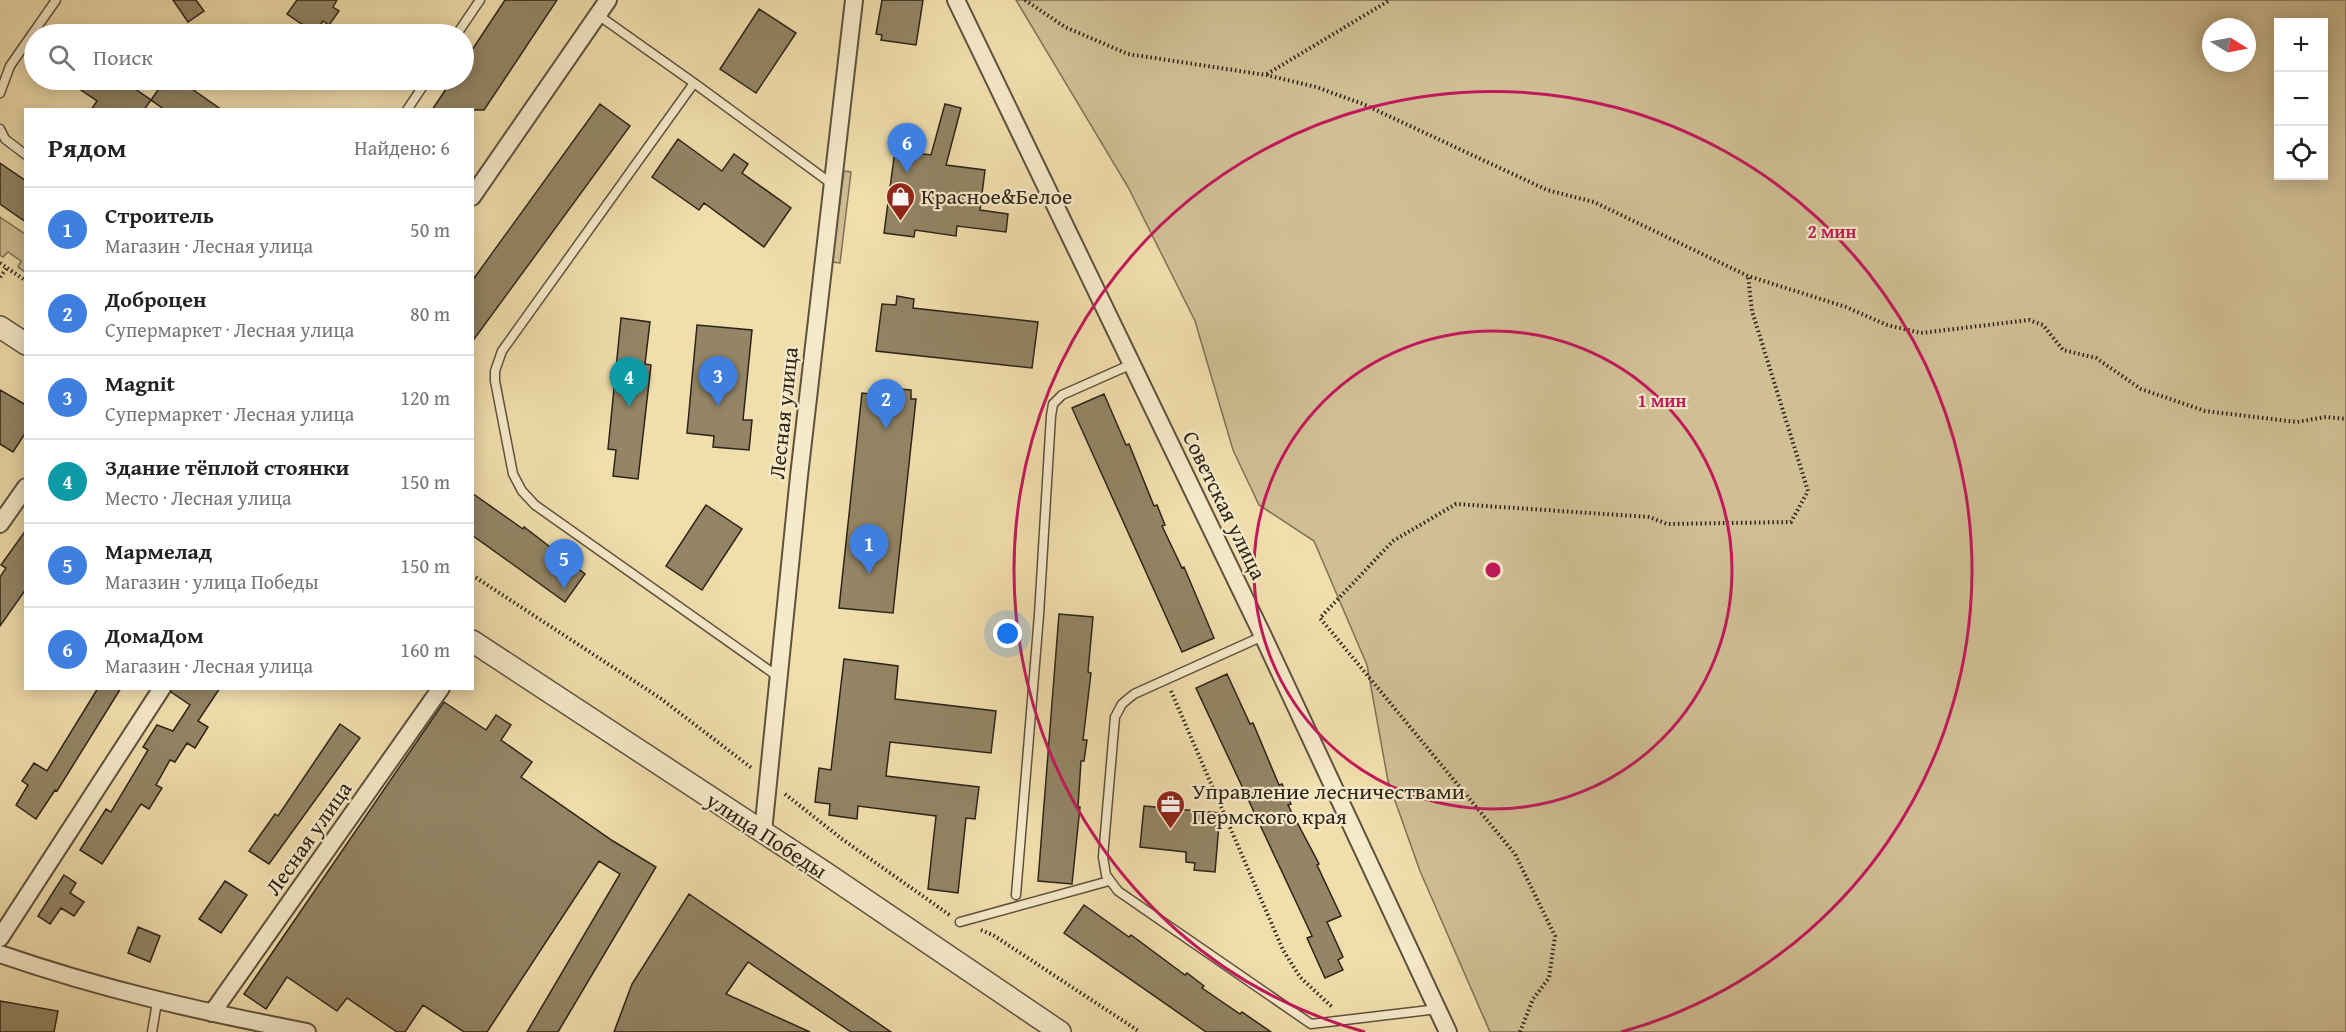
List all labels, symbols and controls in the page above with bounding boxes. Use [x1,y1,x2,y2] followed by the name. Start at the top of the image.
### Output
[2202,18,2256,72] north arrow
[2274,18,2328,180] map controls
[2274,18,2328,72] button: +
[24,24,474,90] search box
[45,41,78,74] icon: search
[93,41,153,73] text: Поиск
[2274,72,2328,126] button: −
[888,124,926,173] pin: 6
[2274,126,2328,180] button: locate
[48,128,126,167] text: Рядом
[354,133,450,162] text: Найдено: 6
[884,180,916,222] shop icon: Красное&Белое
[921,180,1072,212] place label: Красное&Белое
[105,199,214,231] text: Строитель
[62,215,73,244] text: 1
[410,215,450,244] text: 50 m
[1807,218,1857,245] text: 2 мин
[105,231,313,260] text: Магазин · Лесная улица
[105,283,207,315] text: Доброцен
[62,299,73,328] text: 2
[410,299,450,328] text: 80 m
[105,315,354,344] text: Супермаркет · Лесная улица
[760,345,806,481] street label: Лесная улица
[698,356,738,406] pin: 3
[610,358,648,407] pin: 4
[105,367,175,399] text: Magnit
[866,380,906,429] pin: 2
[62,383,73,412] text: 3
[400,383,450,412] text: 120 m
[1637,387,1687,414] text: 1 мин
[105,399,354,428] text: Супермаркет · Лесная улица
[1175,425,1275,585] street label: Советская улица
[105,451,349,483] text: Здание тёплой стоянки
[62,467,73,496] text: 4
[400,467,450,496] text: 150 m
[105,483,292,512] text: Место · Лесная улица
[850,524,888,574] pin: 1
[105,535,212,567] text: Мармелад
[544,540,584,589] pin: 5
[62,551,73,580] text: 5
[400,551,450,580] text: 150 m
[1483,560,1503,580] centre of rings
[105,567,319,596] text: Магазин · улица Победы
[105,619,204,651] text: ДомаДом
[993,619,1022,648] your location
[62,635,73,664] text: 6
[400,635,450,664] text: 160 m
[105,651,313,680] text: Магазин · Лесная улица
[257,774,359,902] street label: Лесная улица
[1192,775,1465,832] place label: Управление лесничествами Пермского края
[699,783,834,886] street label: улица Победы
[1155,788,1187,830] office icon: Управление лесничествами Пермского края

